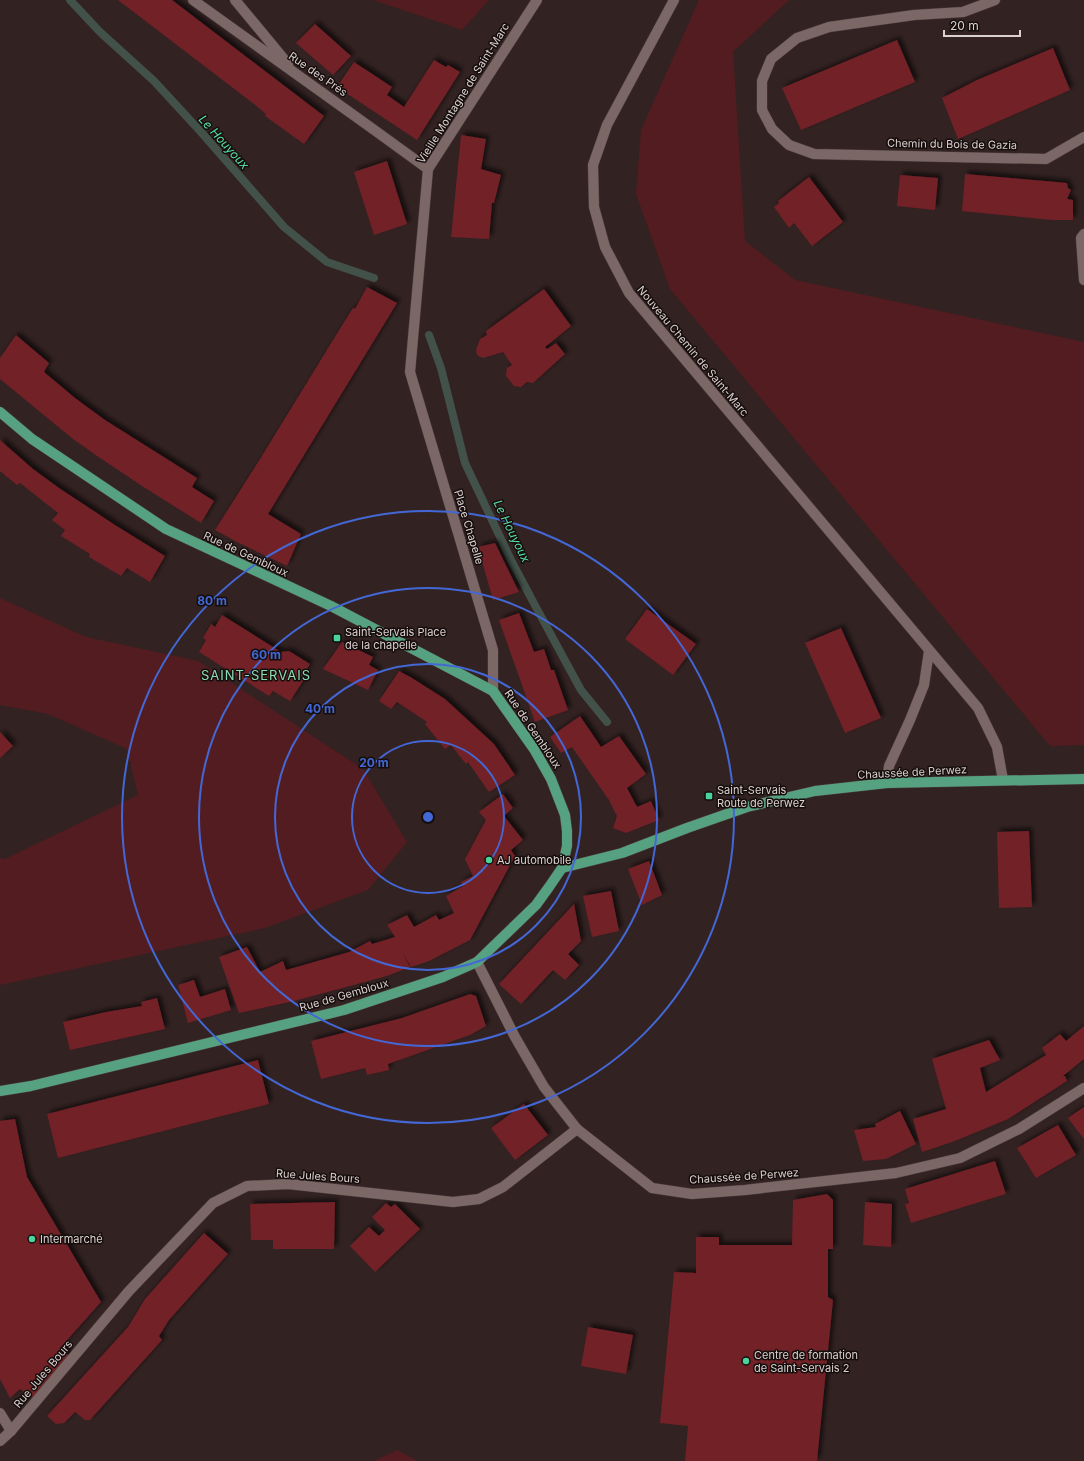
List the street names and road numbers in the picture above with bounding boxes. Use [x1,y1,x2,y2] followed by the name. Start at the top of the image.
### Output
[414,20,512,166] street label: Vieille Montagne de Saint-Marc
[286,49,350,99] street label: Rue des Prés
[887,136,1017,152] street label: Chemin du Bois de Gazia
[634,283,752,419] street label: Nouveau Chemin de Saint-Marc
[451,488,487,566] street label: Place Chapelle
[201,528,291,580] street label: Rue de Gembloux
[501,687,565,771] street label: Rue de Gembloux
[857,762,967,782] street label: Chaussée de Perwez
[298,976,390,1014] street label: Rue de Gembloux
[689,1165,799,1187] street label: Chaussée de Perwez
[276,1166,361,1186] street label: Rue Jules Bours
[11,1337,76,1411] street label: Rue Jules Bours

